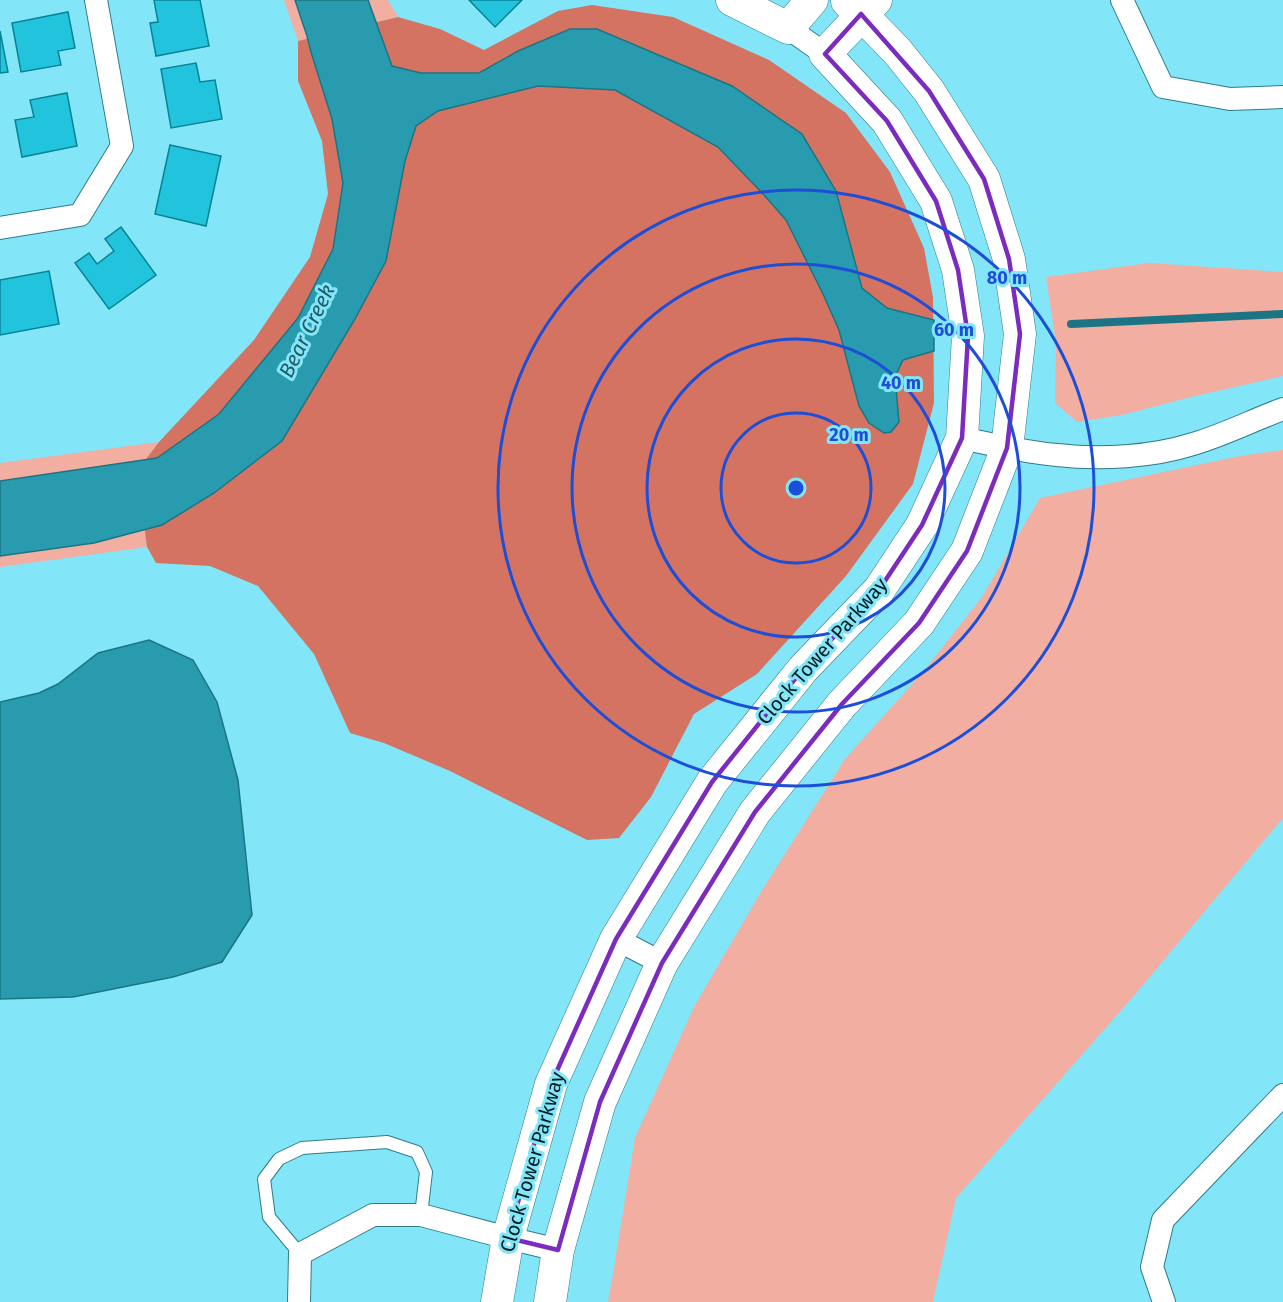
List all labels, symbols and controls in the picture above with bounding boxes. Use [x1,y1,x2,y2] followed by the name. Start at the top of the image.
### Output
[987,267,1027,289] text: 80 m
[273,280,341,382] water label: Bear Creek
[934,319,974,341] text: 60 m
[881,372,921,394] text: 40 m
[829,424,869,446] text: 20 m
[786,478,806,498] centre of rings
[752,573,892,729] street label: Clock Tower Parkway
[495,1069,569,1255] street label: Clock Tower Parkway

